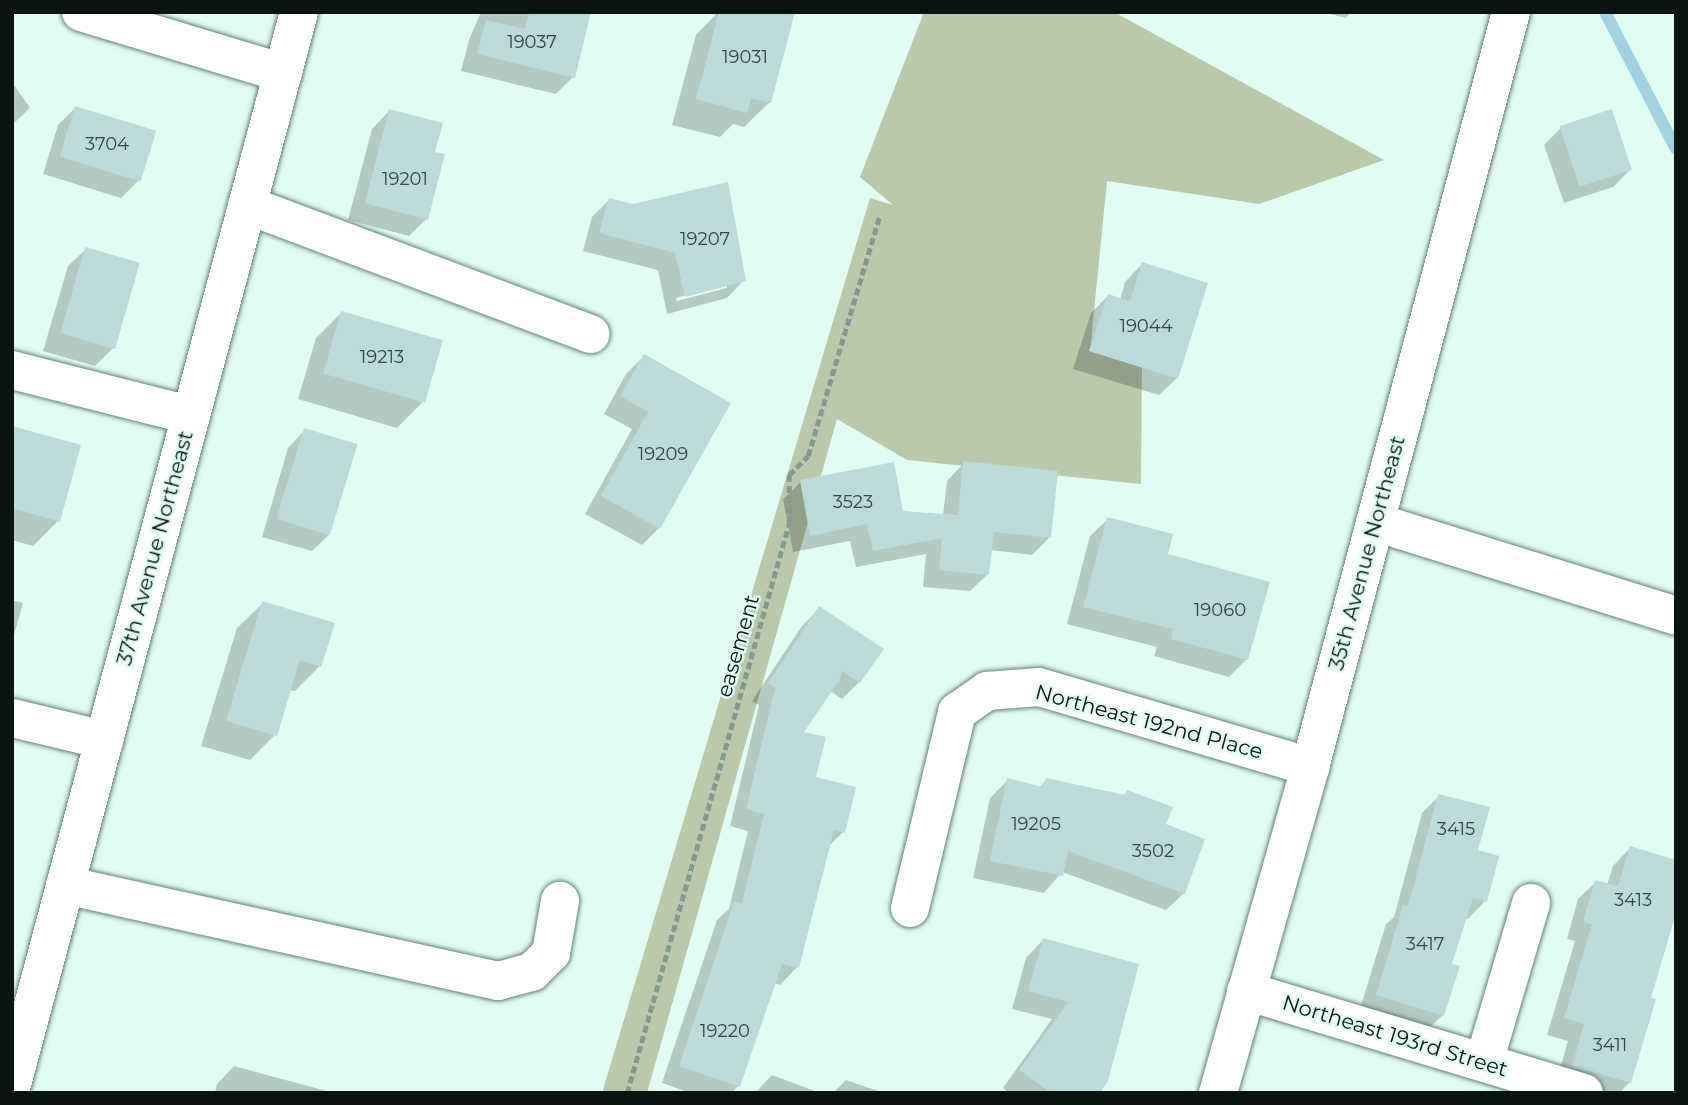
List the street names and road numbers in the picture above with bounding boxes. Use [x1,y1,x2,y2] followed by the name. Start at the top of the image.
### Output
[112,428,198,668] street label: 37th Avenue Northeast
[1324,433,1410,673] street label: 35th Avenue Northeast
[711,592,765,700] street label: easement
[1033,679,1265,765] street label: Northeast 192nd Place
[1279,990,1511,1082] street label: Northeast 193rd Street

